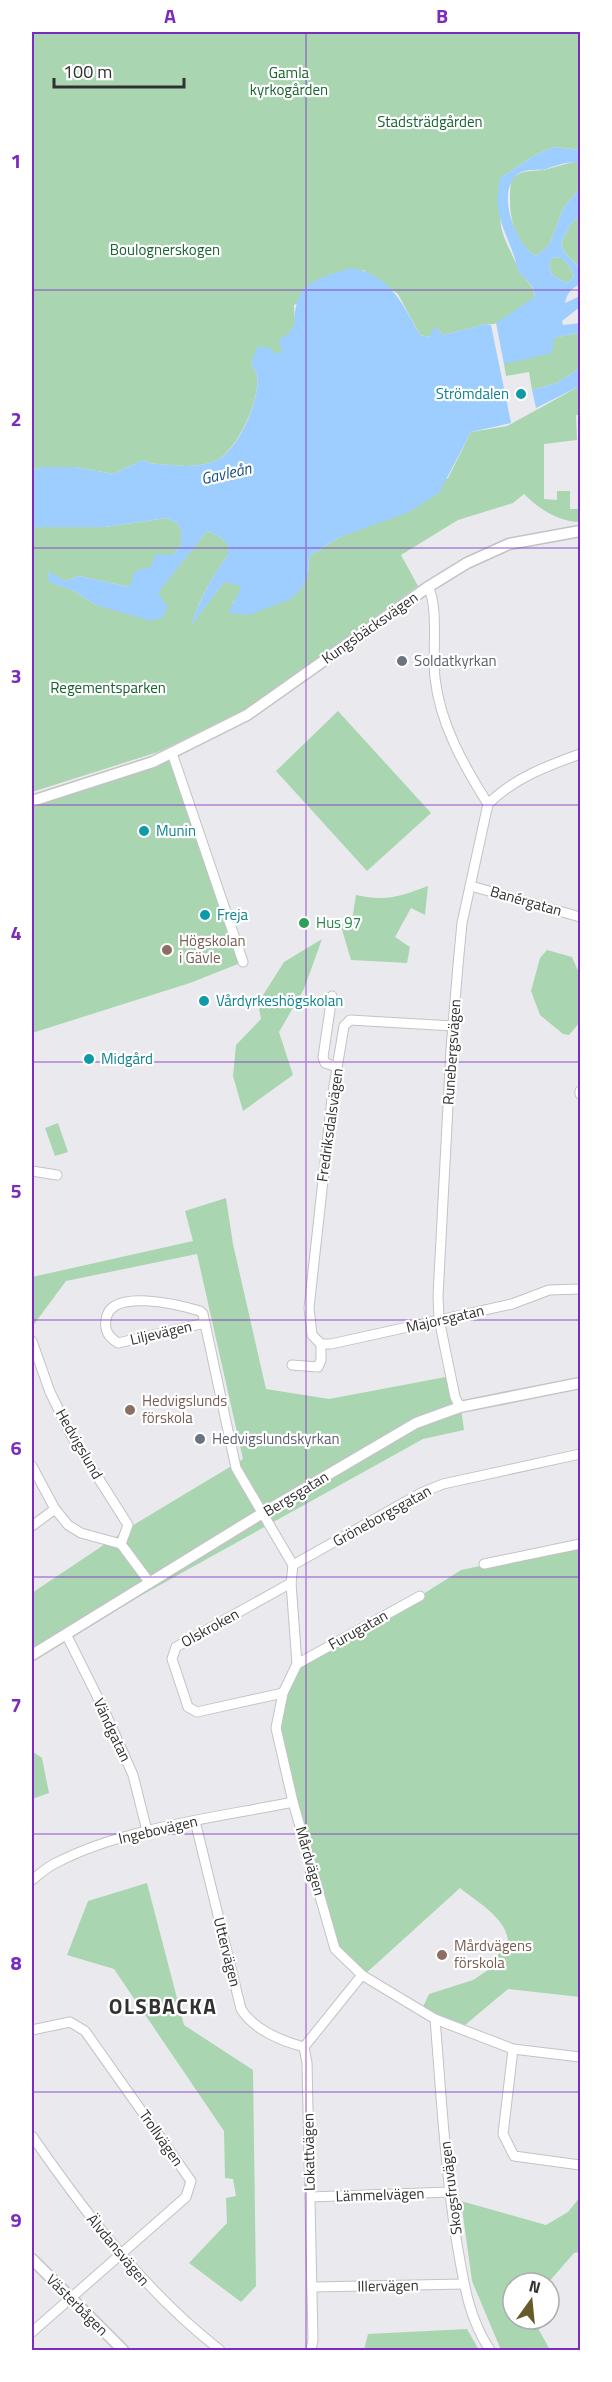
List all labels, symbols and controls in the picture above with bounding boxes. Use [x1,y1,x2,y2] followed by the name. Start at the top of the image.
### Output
[164,0,176,31] text: A
[436,0,448,31] text: B
[54,51,184,89] scale bar
[63,58,112,85] text: 100 m
[250,61,328,101] park label: Gamla kyrkogården
[377,110,483,133] park label: Stadsträdgården
[10,145,22,176] text: 1
[110,238,220,261] park label: Boulognerskogen
[436,382,509,405] place label: Strömdalen
[514,387,528,401] marker: Strömdalen
[10,403,22,434] text: 2
[198,455,255,490] water label: Gavleån
[317,586,423,669] street label: Kungsbäcksvägen
[414,649,497,672] place label: Soldatkyrkan
[395,654,409,668] marker: Soldatkyrkan
[10,660,22,691] text: 3
[50,676,166,699] park label: Regementsparken
[156,819,196,842] place label: Munin
[137,824,151,838] marker: Munin
[488,879,565,922] street label: Banérgatan
[217,903,248,926] place label: Freja
[198,908,212,922] marker: Freja
[316,911,361,934] place label: Hus 97
[297,916,311,930] marker: Hus 97
[10,917,22,948] text: 4
[179,929,246,969] place label: Högskolan i Gävle
[160,943,174,957] marker: Högskolan i Gävle
[216,989,343,1012] place label: Vårdyrkeshögskolan
[197,994,211,1008] marker: Vårdyrkeshögskolan
[436,998,467,1106] street label: Runebergsvägen
[101,1047,153,1070] place label: Midgård
[82,1052,96,1066] marker: Midgård
[310,1067,349,1183] street label: Fredriksdalsvägen
[10,1175,22,1206] text: 5
[404,1298,486,1339] street label: Majorsgatan
[128,1314,194,1351] street label: Liljevägen
[142,1389,227,1429] place label: Hedvigslunds förskola
[123,1403,137,1417] marker: Hedvigslunds förskola
[50,1404,109,1483] street label: Hedvigslund
[212,1427,339,1450] place label: Hedvigslundskyrkan
[10,1432,22,1463] text: 6
[193,1432,207,1446] marker: Hedvigslundskyrkan
[259,1465,333,1522] street label: Bergsgatan
[328,1479,435,1552] street label: Gröneborgsgatan
[177,1602,243,1653] street label: Olskroken
[324,1604,392,1655] street label: Furugatan
[10,1689,22,1720] text: 7
[88,1694,137,1765] street label: Vändgatan
[116,1809,200,1850] street label: Ingebovägen
[290,1824,331,1898] street label: Mårdvägen
[208,1915,247,1989] street label: Uttervägen
[454,1934,532,1974] place label: Mårdvägens förskola
[10,1947,22,1978] text: 8
[435,1948,449,1962] marker: Mårdvägens förskola
[109,1990,217,2022] district label: OLSBACKA
[134,2105,189,2171] street label: Trollvägen
[296,2113,321,2191] street label: Lokattvägen
[433,2140,468,2236] street label: Skogsfruvägen
[335,2181,425,2208] street label: Lämmelvägen
[10,2204,22,2235] text: 9
[81,2209,155,2291] street label: Älvdansvägen
[41,2268,114,2341] street label: Västerbågen
[501,2271,561,2331] north arrow
[357,2273,419,2298] street label: Illervägen
[526,2273,543,2300] text: N

